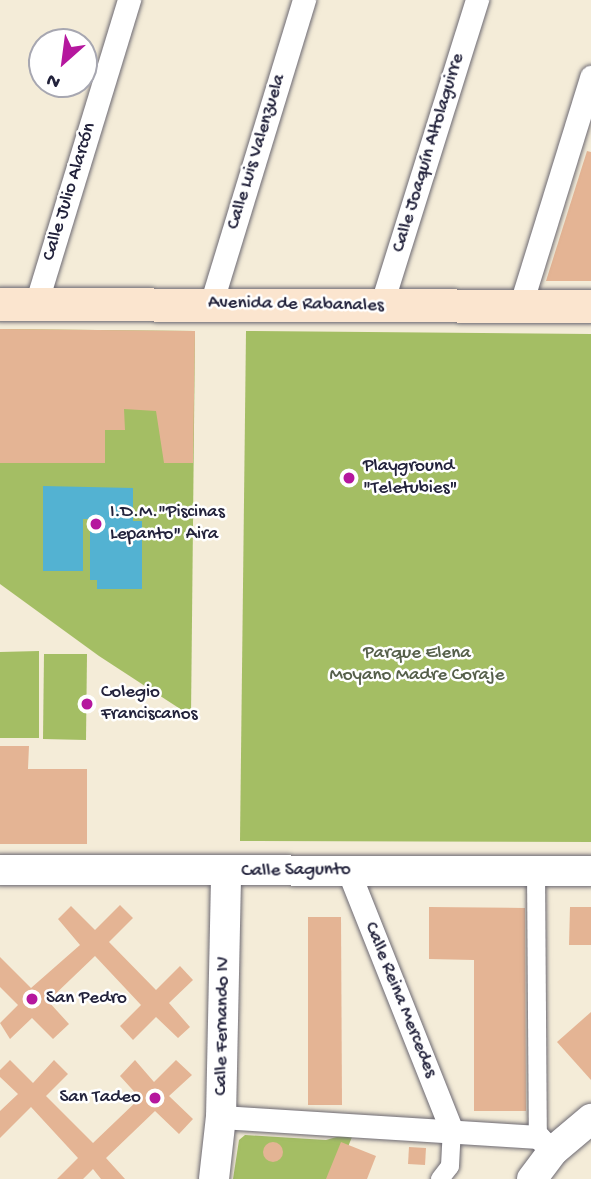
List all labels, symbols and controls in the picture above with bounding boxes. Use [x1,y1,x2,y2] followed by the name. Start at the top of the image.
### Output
[28,28,98,98] north arrow
[388,51,470,255] street label: Calle Joaquín Altolaguirre
[43,67,65,93] text: N
[223,72,291,232] street label: Calle Luis Valenzuela
[38,120,102,264] street label: Calle Julio Alarcón
[208,292,384,318] street label: Avenida de Rabanales
[363,456,457,500] place label: Playground "Teletubies"
[341,470,357,486] marker: Playground "Teletubies"
[110,502,225,546] place label: I.D.M."Piscinas Lepanto" Aira
[88,516,104,532] marker: I.D.M."Piscinas Lepanto" Aira
[330,643,504,687] park label: Parque Elena Moyano Madre Coraje
[101,682,197,726] place label: Colegio Franciscanos
[79,696,95,712] marker: Colegio Franciscanos
[241,859,351,883] street label: Calle Sagunto
[358,919,442,1081] street label: Calle Reina Mercedes
[210,956,236,1096] street label: Calle Fernando IV
[46,988,127,1010] place label: San Pedro
[24,991,40,1007] marker: San Pedro
[59,1087,141,1109] place label: San Tadeo
[147,1090,163,1106] marker: San Tadeo

